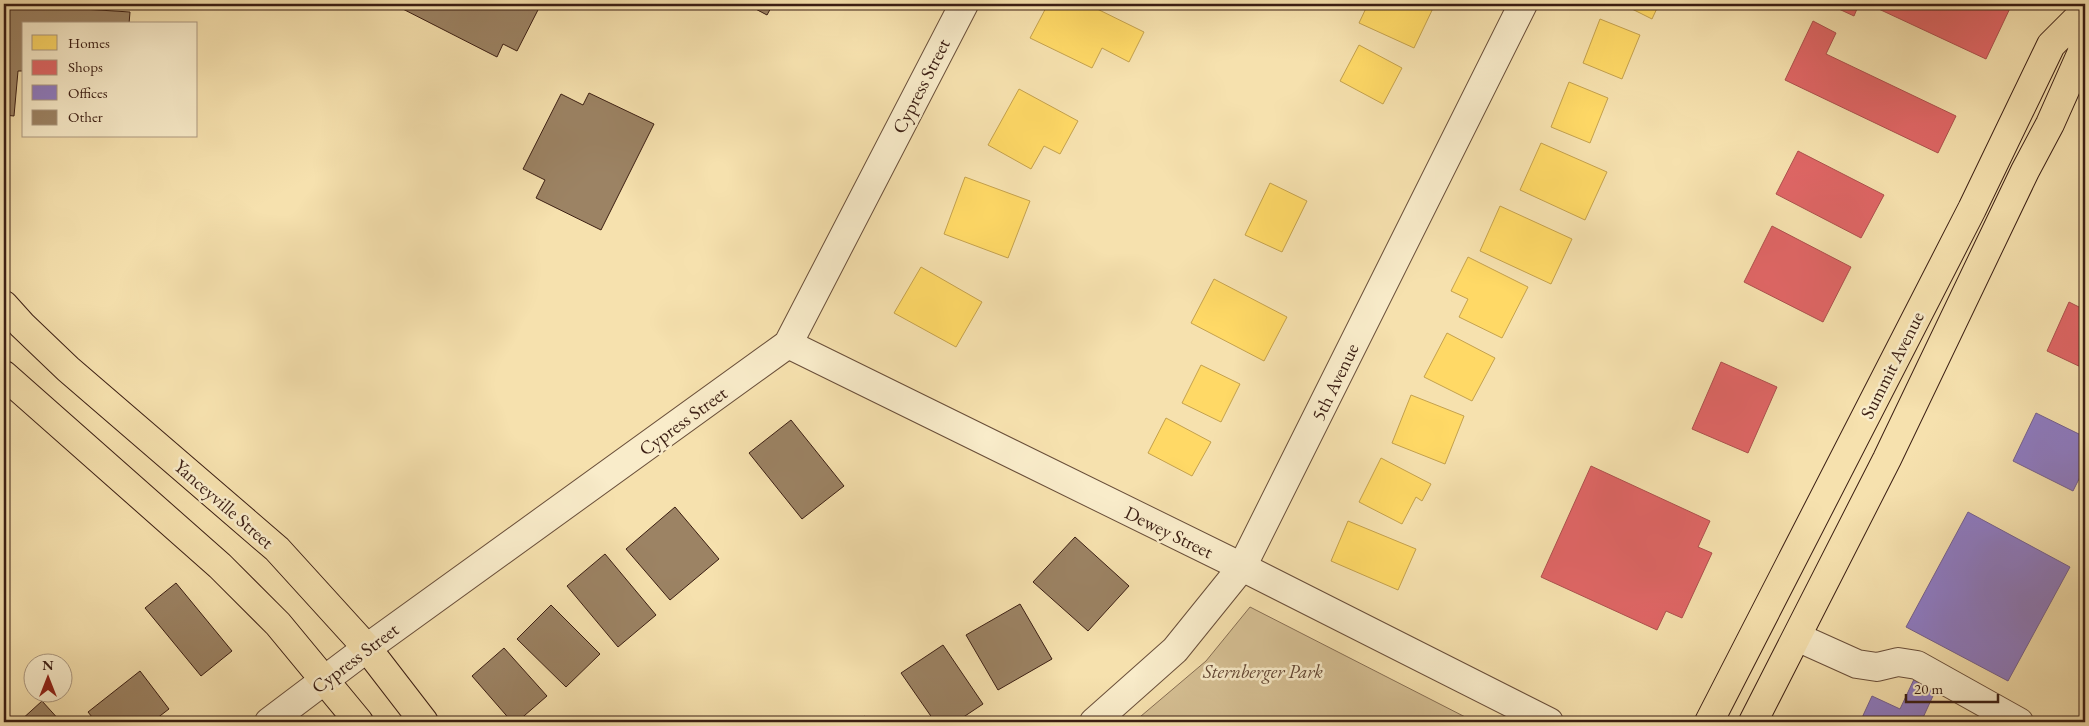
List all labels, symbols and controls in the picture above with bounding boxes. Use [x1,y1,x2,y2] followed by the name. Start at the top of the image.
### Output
[22,22,198,138] legend
[68,33,110,52] text: Homes
[886,34,956,138] street label: Cypress Street
[68,57,103,76] text: Shops
[68,83,108,102] text: Offices
[68,107,103,126] text: Other
[1854,307,1930,423] street label: Summit Avenue
[1306,339,1364,425] street label: 5th Avenue
[634,381,732,461] street label: Cypress Street
[169,454,279,554] street label: Yanceyville Street
[1121,500,1217,564] street label: Dewey Street
[306,617,404,699] street label: Cypress Street
[22,654,72,704] north arrow
[42,656,54,674] text: N
[1202,659,1323,684] park label: Sternberger Park
[1906,671,1999,703] scale bar
[1914,679,1943,698] text: 20 m

